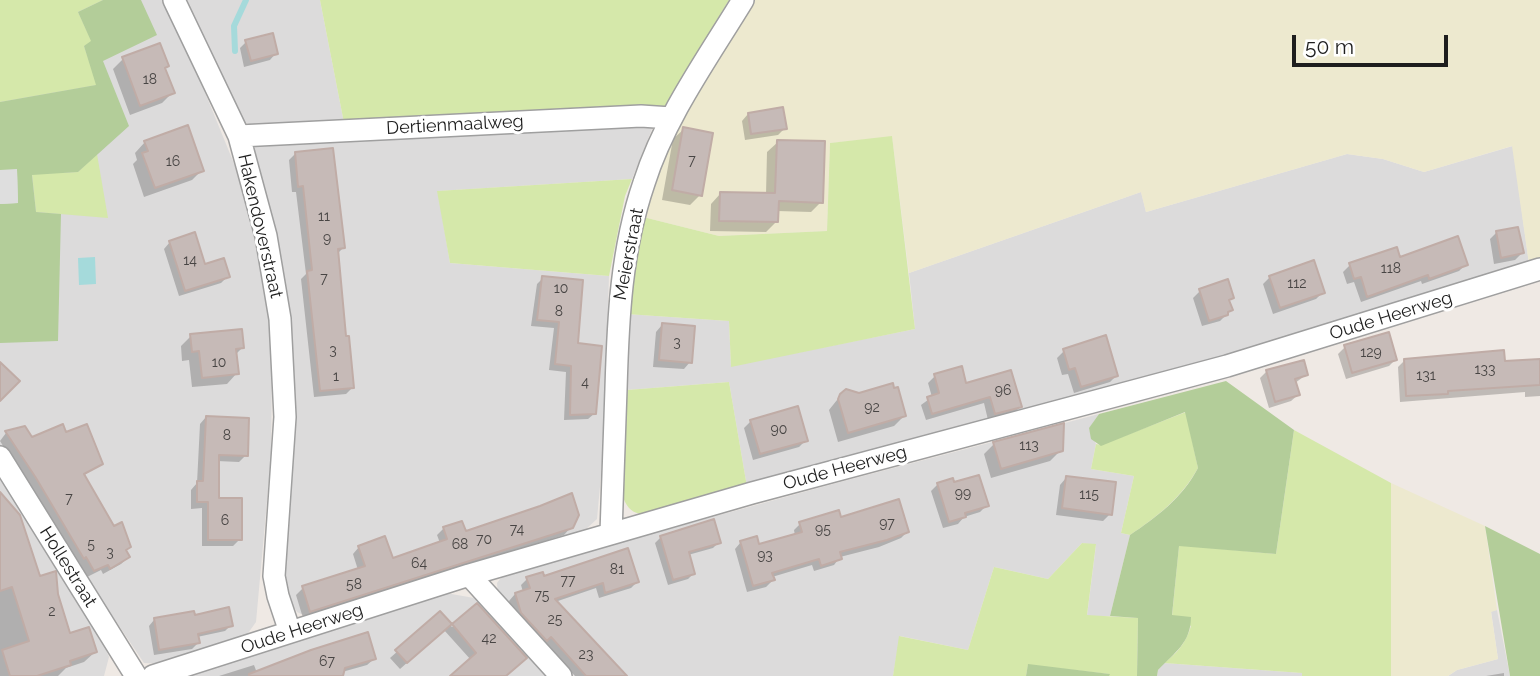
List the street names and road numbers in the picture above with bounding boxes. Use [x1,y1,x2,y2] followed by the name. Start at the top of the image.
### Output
[386,111,524,139] street label: Dertienmaalweg
[233,152,287,300] street label: Hakendoverstraat
[609,206,649,302] street label: Meierstraat
[1327,287,1455,345] street label: Oude Heerweg
[781,441,909,495] street label: Oude Heerweg
[35,523,101,611] street label: Hollestraat
[238,599,366,659] street label: Oude Heerweg

